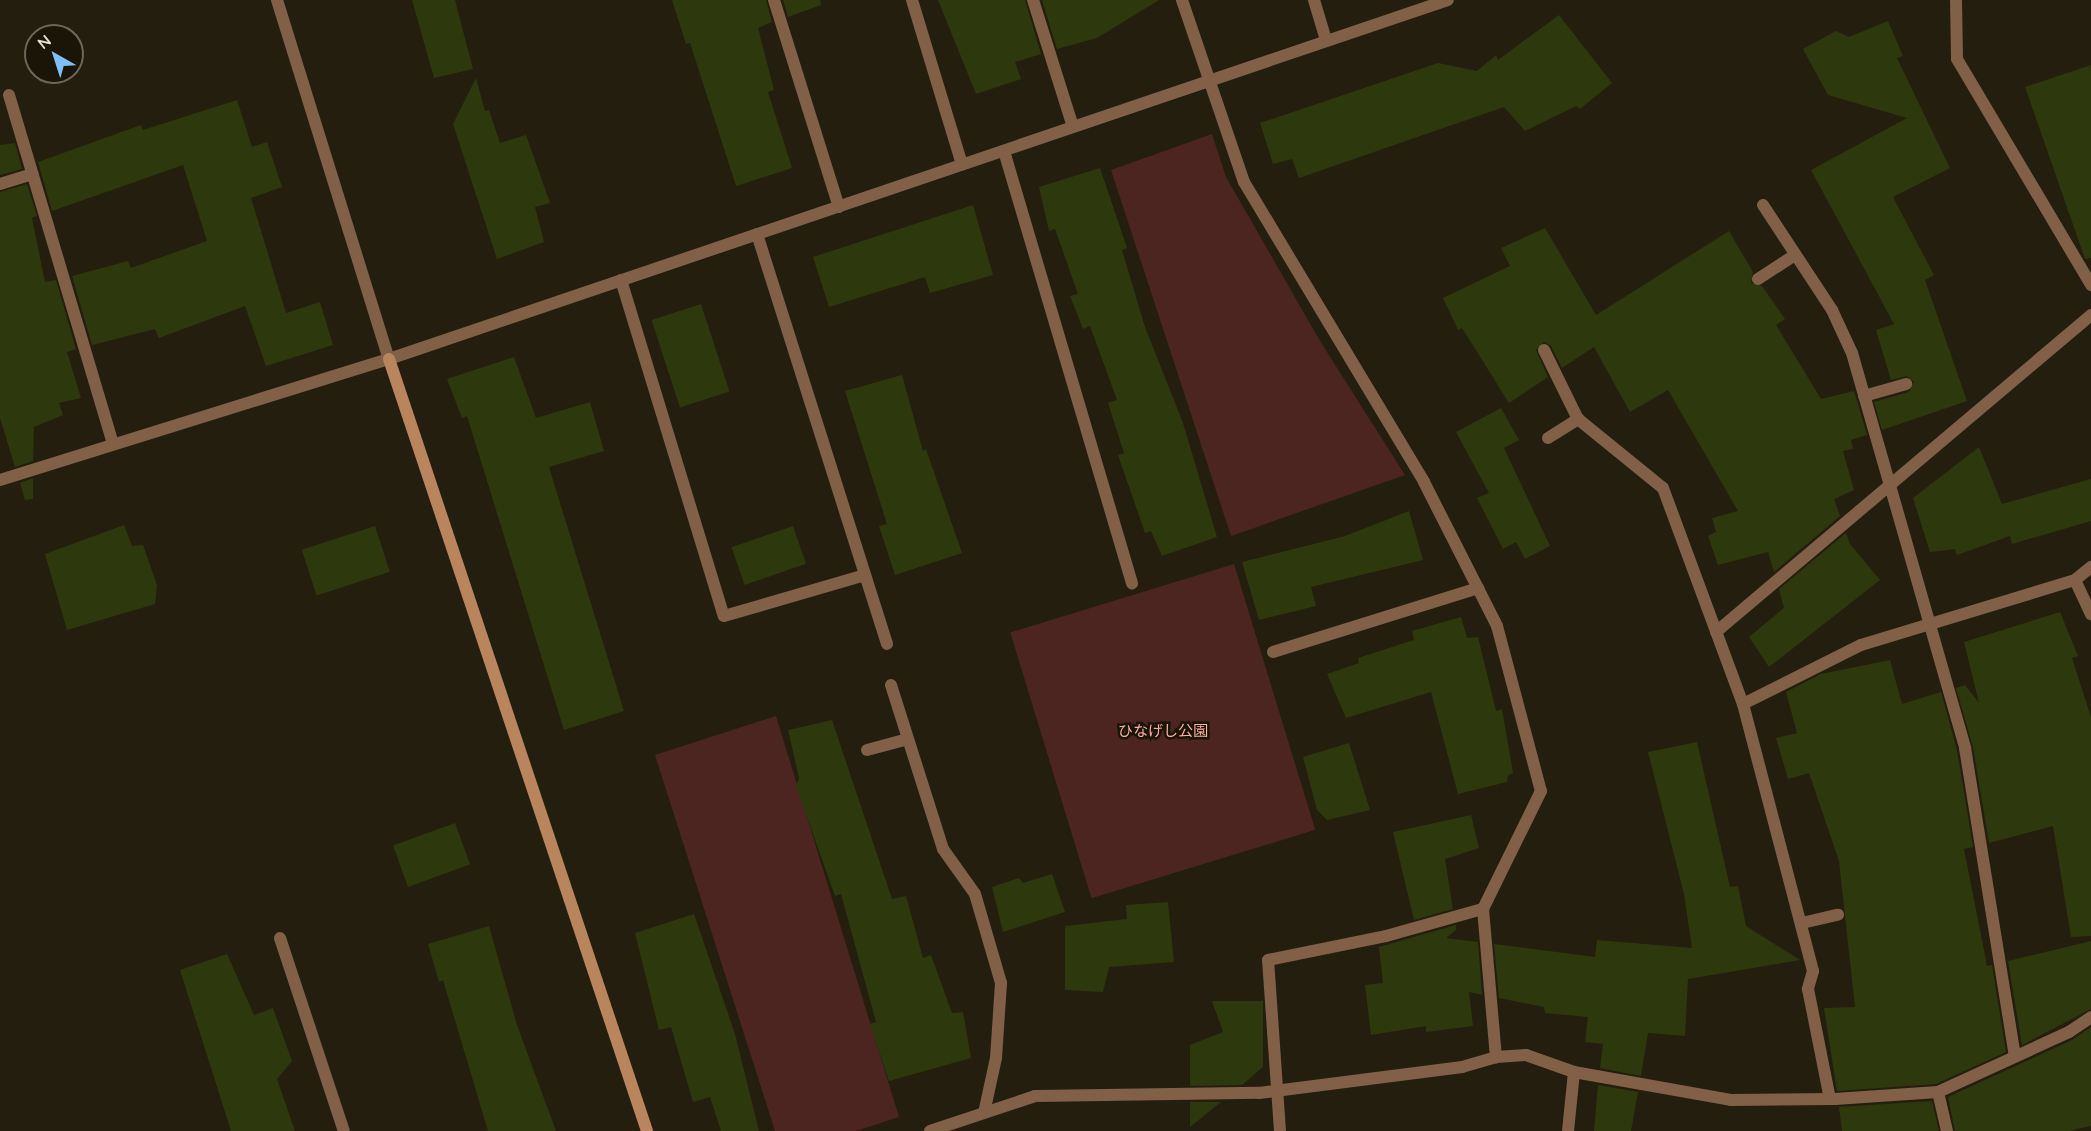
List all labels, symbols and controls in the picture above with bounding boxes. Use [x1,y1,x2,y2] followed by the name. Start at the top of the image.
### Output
[24,24,84,84] north arrow
[33,30,55,53] text: N
[1118,722,1208,740] park label: ひなげし公園

